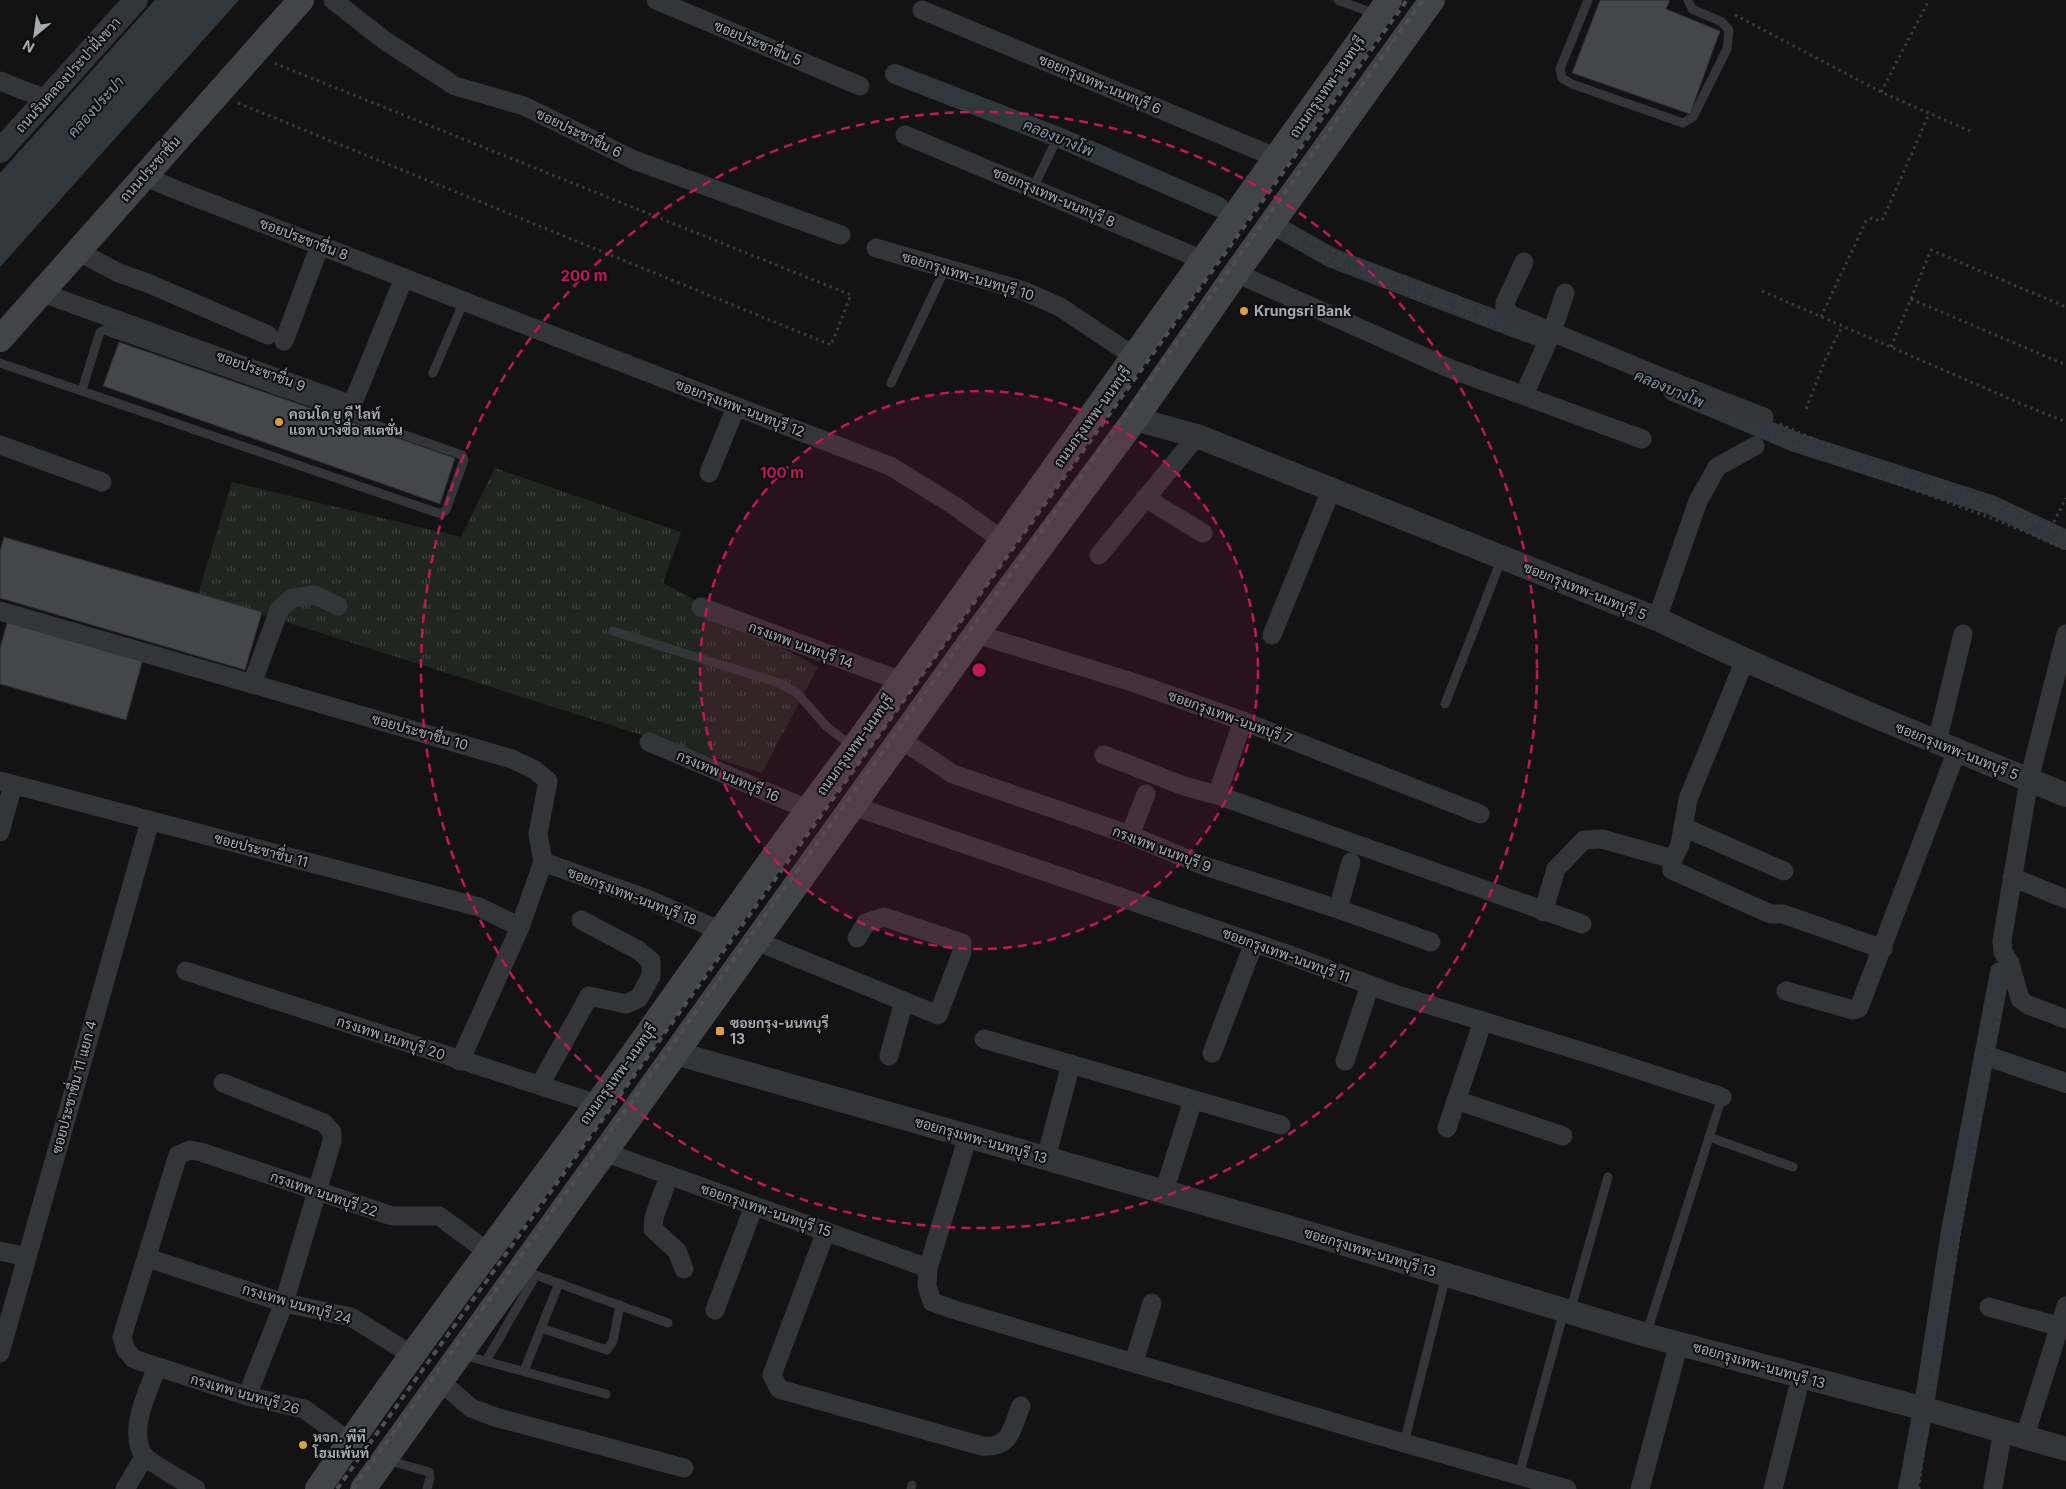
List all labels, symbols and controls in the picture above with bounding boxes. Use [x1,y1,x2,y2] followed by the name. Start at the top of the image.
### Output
[10,10,60,60] north arrow
[12,14,124,136] street label: ถนนริมคลองประปาฝั่งขวา
[712,14,806,69] street label: ซอยประชาชื่น 5
[1285,32,1370,142] street label: ถนนกรุงเทพ-นนทบุรี
[20,37,37,57] text: N
[1036,50,1164,119] street label: ซอยกรุงเทพ-นนทบุรี 6
[64,73,128,141] water label: คลองประปา
[533,102,626,161] street label: ซอยประชาชื่น 6
[1021,115,1096,160] water label: คลองบางโพ
[114,130,183,205] street label: ถนนประชาชื่น
[990,163,1118,232] street label: ซอยกรุงเทพ-นนทบุรี 8
[257,211,352,263] street label: ซอยประชาชื่น 8
[899,247,1036,306] street label: ซอยกรุงเทพ-นนทบุรี 10
[561,266,607,285] text: 200 m
[1254,302,1352,319] place label: Krungsri Bank
[1238,305,1250,317] marker: Krungsri Bank
[214,344,309,395] street label: ซอยประชาชื่น 9
[1049,363,1136,471] street label: ถนนกรุงเทพ-นนทบุรี
[1632,365,1707,412] water label: คลองบางโพ
[672,375,807,442] street label: ซอยกรุงเทพ-นนทบุรี 12
[289,405,403,438] place label: คอนโด ยู ดี ไลท์ แอท บางซื่อ สเตชั่น
[273,416,285,428] marker: คอนโด ยู ดี ไลท์ แอท บางซื่อ สเตชั่น
[760,463,804,482] text: 100 m
[1520,558,1649,625] street label: ซอยกรุงเทพ-นนทบุรี 5
[746,618,856,673] street label: กรงเทพ นนทบุรี 14
[970,661,988,679] centre of rings
[1165,686,1295,749] street label: ซอยกรุงเทพ-นนทบุรี 7
[812,691,899,799] street label: ถนนกรุงเทพ-นนทบุรี
[370,707,471,753] street label: ซอยประชาชื่น 10
[1892,718,2021,785] street label: ซอยกรุงเทพ-นนทบุรี 5
[674,746,782,807] street label: กรงเทพ นนทบุรี 16
[1110,822,1214,877] street label: กรงเทพ นนทบุรี 9
[212,826,311,870] street label: ซอยประชาชื่น 11
[564,863,699,930] street label: ซอยกรุงเทพ-นนทบุรี 18
[1219,924,1352,987] street label: ซอยกรุงเทพ-นนทบุรี 11
[334,1012,447,1065] street label: กรงเทพ นนทบุรี 20
[730,1014,829,1047] place label: ซอยกรุง-นนทบุรี 13
[45,1018,100,1155] street label: ซอยประชาชื่น 11 แยก 4
[575,1020,662,1128] street label: ถนนกรุงเทพ-นนทบุรี
[714,1025,726,1037] marker: ซอยกรุง-นนทบุรี 13
[912,1112,1049,1169] street label: ซอยกรุงเทพ-นนทบุรี 13
[268,1167,380,1222] street label: กรงเทพ นนทบุรี 22
[698,1179,834,1242] street label: ซอยกรุงเทพ-นนทบุรี 15
[1301,1223,1438,1282] street label: ซอยกรุงเทพ-นนทบุรี 13
[240,1280,354,1329] street label: กรงเทพ นนทบุรี 24
[1690,1337,1827,1394] street label: ซอยกรุงเทพ-นนทบุรี 13
[188,1370,302,1419] street label: กรงเทพ นนทบุรี 26
[312,1428,370,1461] place label: หจก. พีที โฮมเพ้นท์
[297,1439,309,1451] marker: หจก. พีที โฮมเพ้นท์

